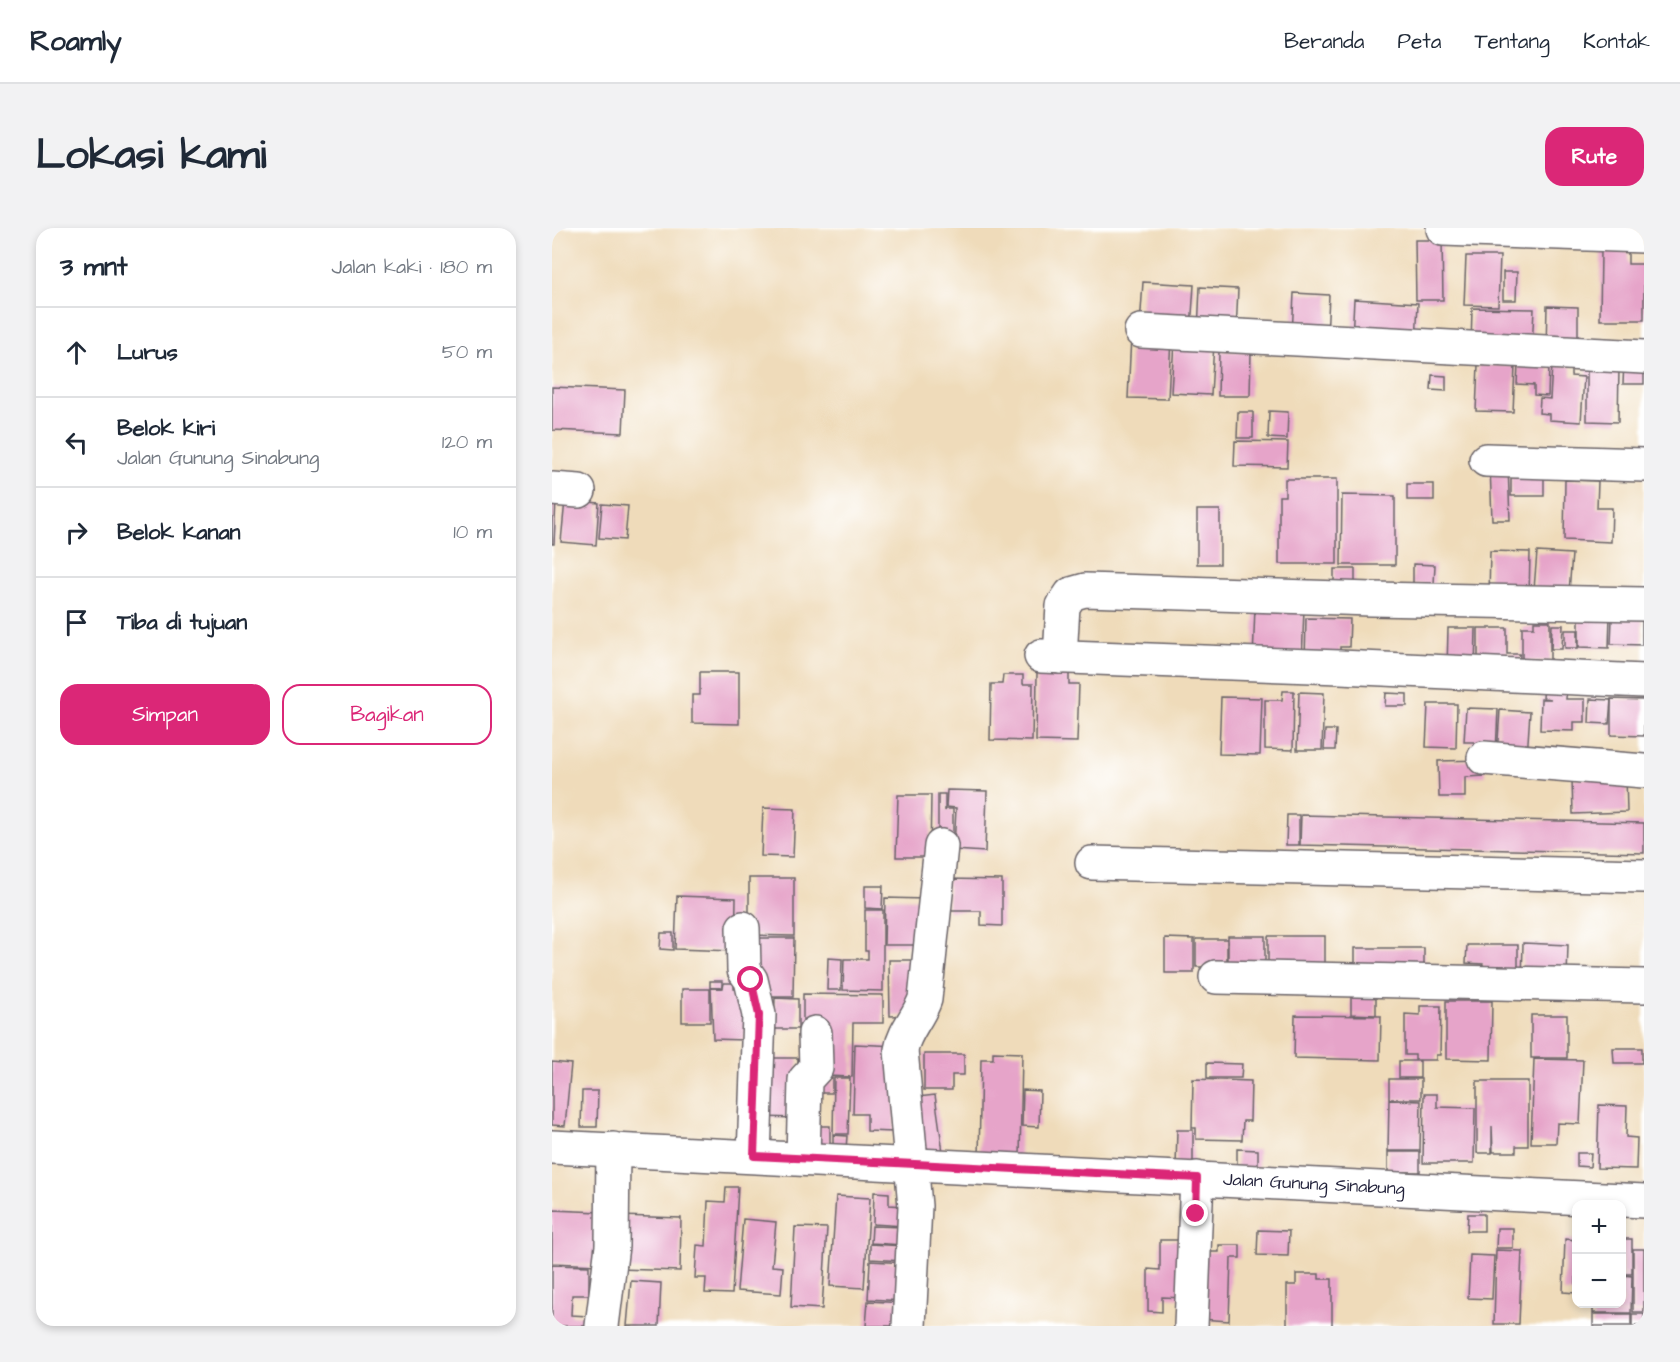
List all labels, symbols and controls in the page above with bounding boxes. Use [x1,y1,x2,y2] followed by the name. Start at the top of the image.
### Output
[30,22,122,61] text: Roamly
[1284,27,1365,56] text: Beranda
[1398,27,1441,56] text: Peta
[1474,27,1550,56] text: Tentang
[1583,27,1650,56] text: Kontak
[36,127,266,185] text: Lokasi kami
[1545,127,1644,186] button: Rute
[60,249,127,285] text: 3 mnt
[332,253,492,281] text: Jalan kaki · 180 m
[60,336,93,369] icon: ahead
[117,337,178,368] text: Lurus
[442,338,492,366] text: 50 m
[117,413,215,444] text: Belok kiri
[60,426,93,459] icon: left
[442,428,492,456] text: 120 m
[117,444,319,472] text: Jalan Gunung Sinabung
[60,516,93,549] icon: right
[117,517,241,548] text: Belok kanan
[453,518,492,546] text: 10 m
[60,606,93,639] icon: arrive
[117,607,247,638] text: Tiba di tujuan
[60,684,270,745] button: Simpan
[282,684,492,745] button: Bagikan
[737,966,763,992] route start
[1222,1167,1406,1202] street label: Jalan Gunung Sinabung
[1182,1200,1208,1226] route end
[1572,1200,1626,1308] map controls
[1572,1200,1626,1254] button: +
[1572,1254,1626,1308] button: −

